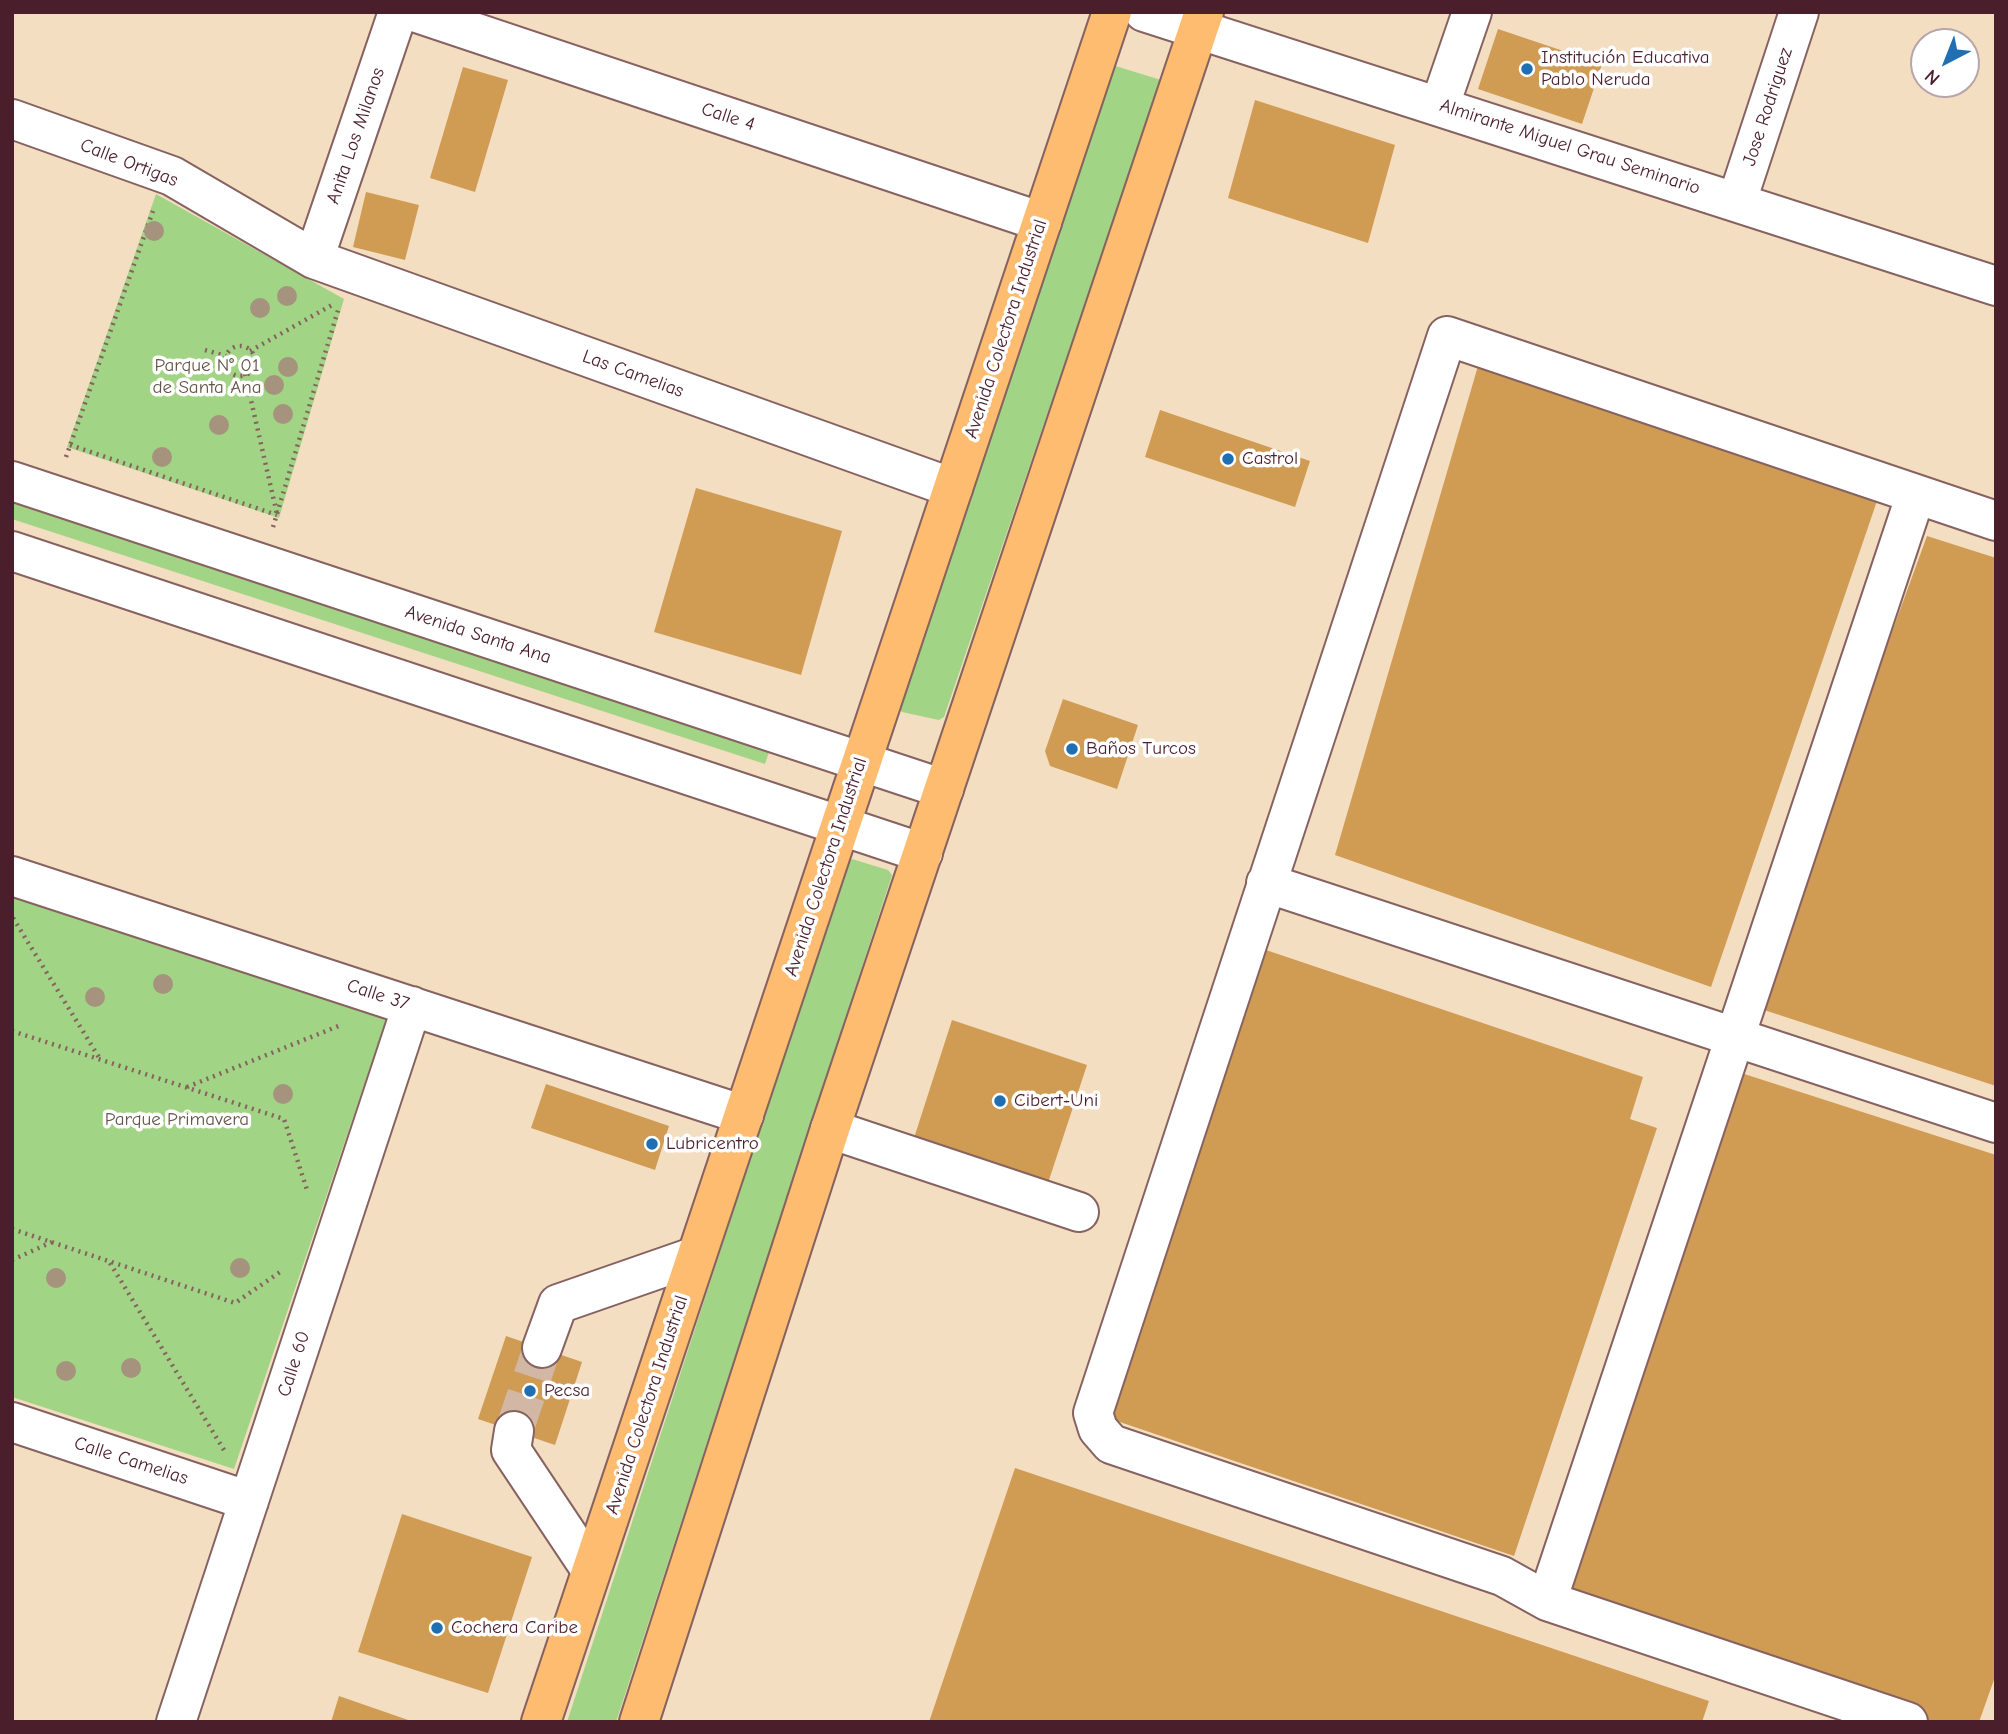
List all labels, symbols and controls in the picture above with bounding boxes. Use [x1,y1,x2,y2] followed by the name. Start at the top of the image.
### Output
[1910,28,1980,98] north arrow
[1738,45,1798,169] street label: Jose Rodriguez
[1541,47,1709,91] place label: Institución Educativa Pablo Neruda
[1519,61,1535,77] marker: Institución Educativa Pablo Neruda
[322,65,390,207] street label: Anita Los Milanos
[1920,65,1944,89] text: N
[1437,94,1703,200] street label: Almirante Miguel Grau Seminario
[698,98,758,136] street label: Calle 4
[77,134,181,192] street label: Calle Ortigas
[960,217,1052,441] street label: Avenida Colectora Industrial
[579,345,687,403] street label: Las Camelias
[152,355,262,399] park label: Parque N° 01 de Santa Ana
[1242,448,1298,470] place label: Castrol
[1220,451,1236,467] marker: Castrol
[402,601,554,669] street label: Avenida Santa Ana
[1086,738,1196,760] place label: Baños Turcos
[1064,741,1080,757] marker: Baños Turcos
[780,755,872,979] street label: Avenida Colectora Industrial
[344,974,412,1016] street label: Calle 37
[1014,1090,1098,1112] place label: Cibert-Uni
[992,1093,1008,1109] marker: Cibert-Uni
[105,1109,249,1131] park label: Parque Primavera
[666,1133,759,1155] place label: Lubricentro
[644,1136,660,1152] marker: Lubricentro
[601,1293,693,1517] street label: Avenida Colectora Industrial
[273,1328,315,1400] street label: Calle 60
[544,1380,590,1402] place label: Pecsa
[522,1383,538,1399] marker: Pecsa
[71,1432,191,1490] street label: Calle Camelias
[451,1617,578,1639] place label: Cochera Caribe
[429,1620,445,1636] marker: Cochera Caribe

